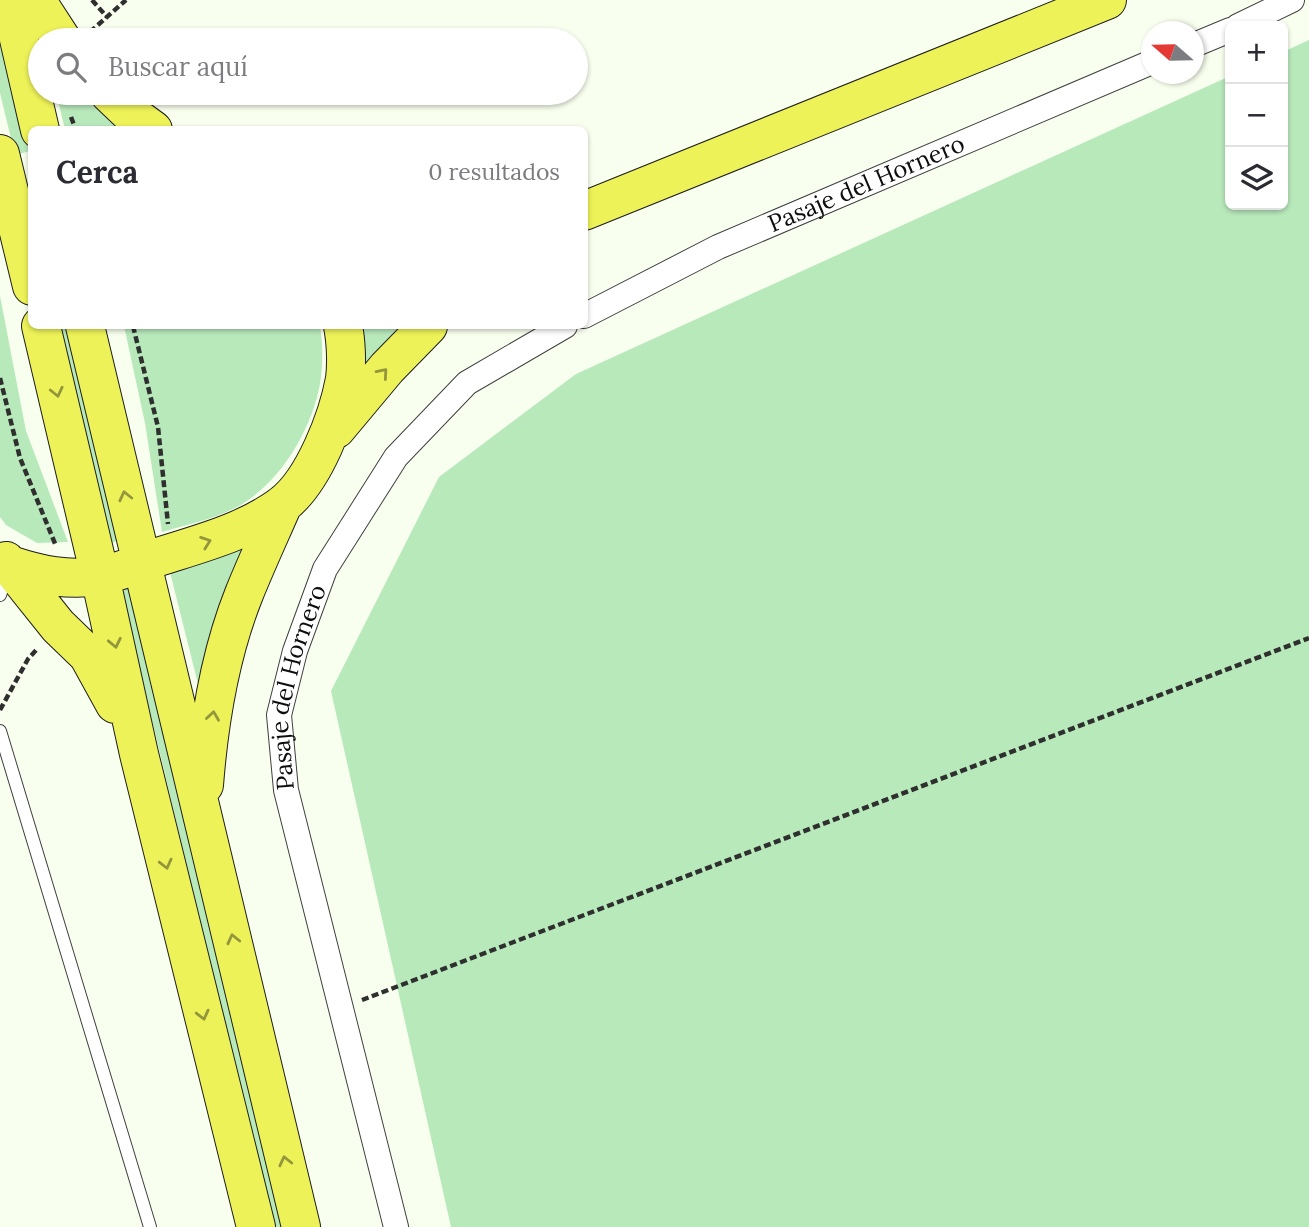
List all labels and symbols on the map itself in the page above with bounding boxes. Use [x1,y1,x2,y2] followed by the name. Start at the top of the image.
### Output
[1141,21,1204,84] north arrow
[763,128,969,239] street label: Pasaje del Hornero
[375,368,387,381] one-way arrow
[48,386,63,398] one-way arrow
[119,490,133,502] one-way arrow
[199,536,211,550] one-way arrow
[263,580,333,791] street label: Pasaje del Hornero
[107,637,121,649] one-way arrow
[205,711,220,722] one-way arrow
[158,858,172,870] one-way arrow
[227,933,241,945] one-way arrow
[195,1009,210,1021] one-way arrow
[279,1155,293,1167] one-way arrow

